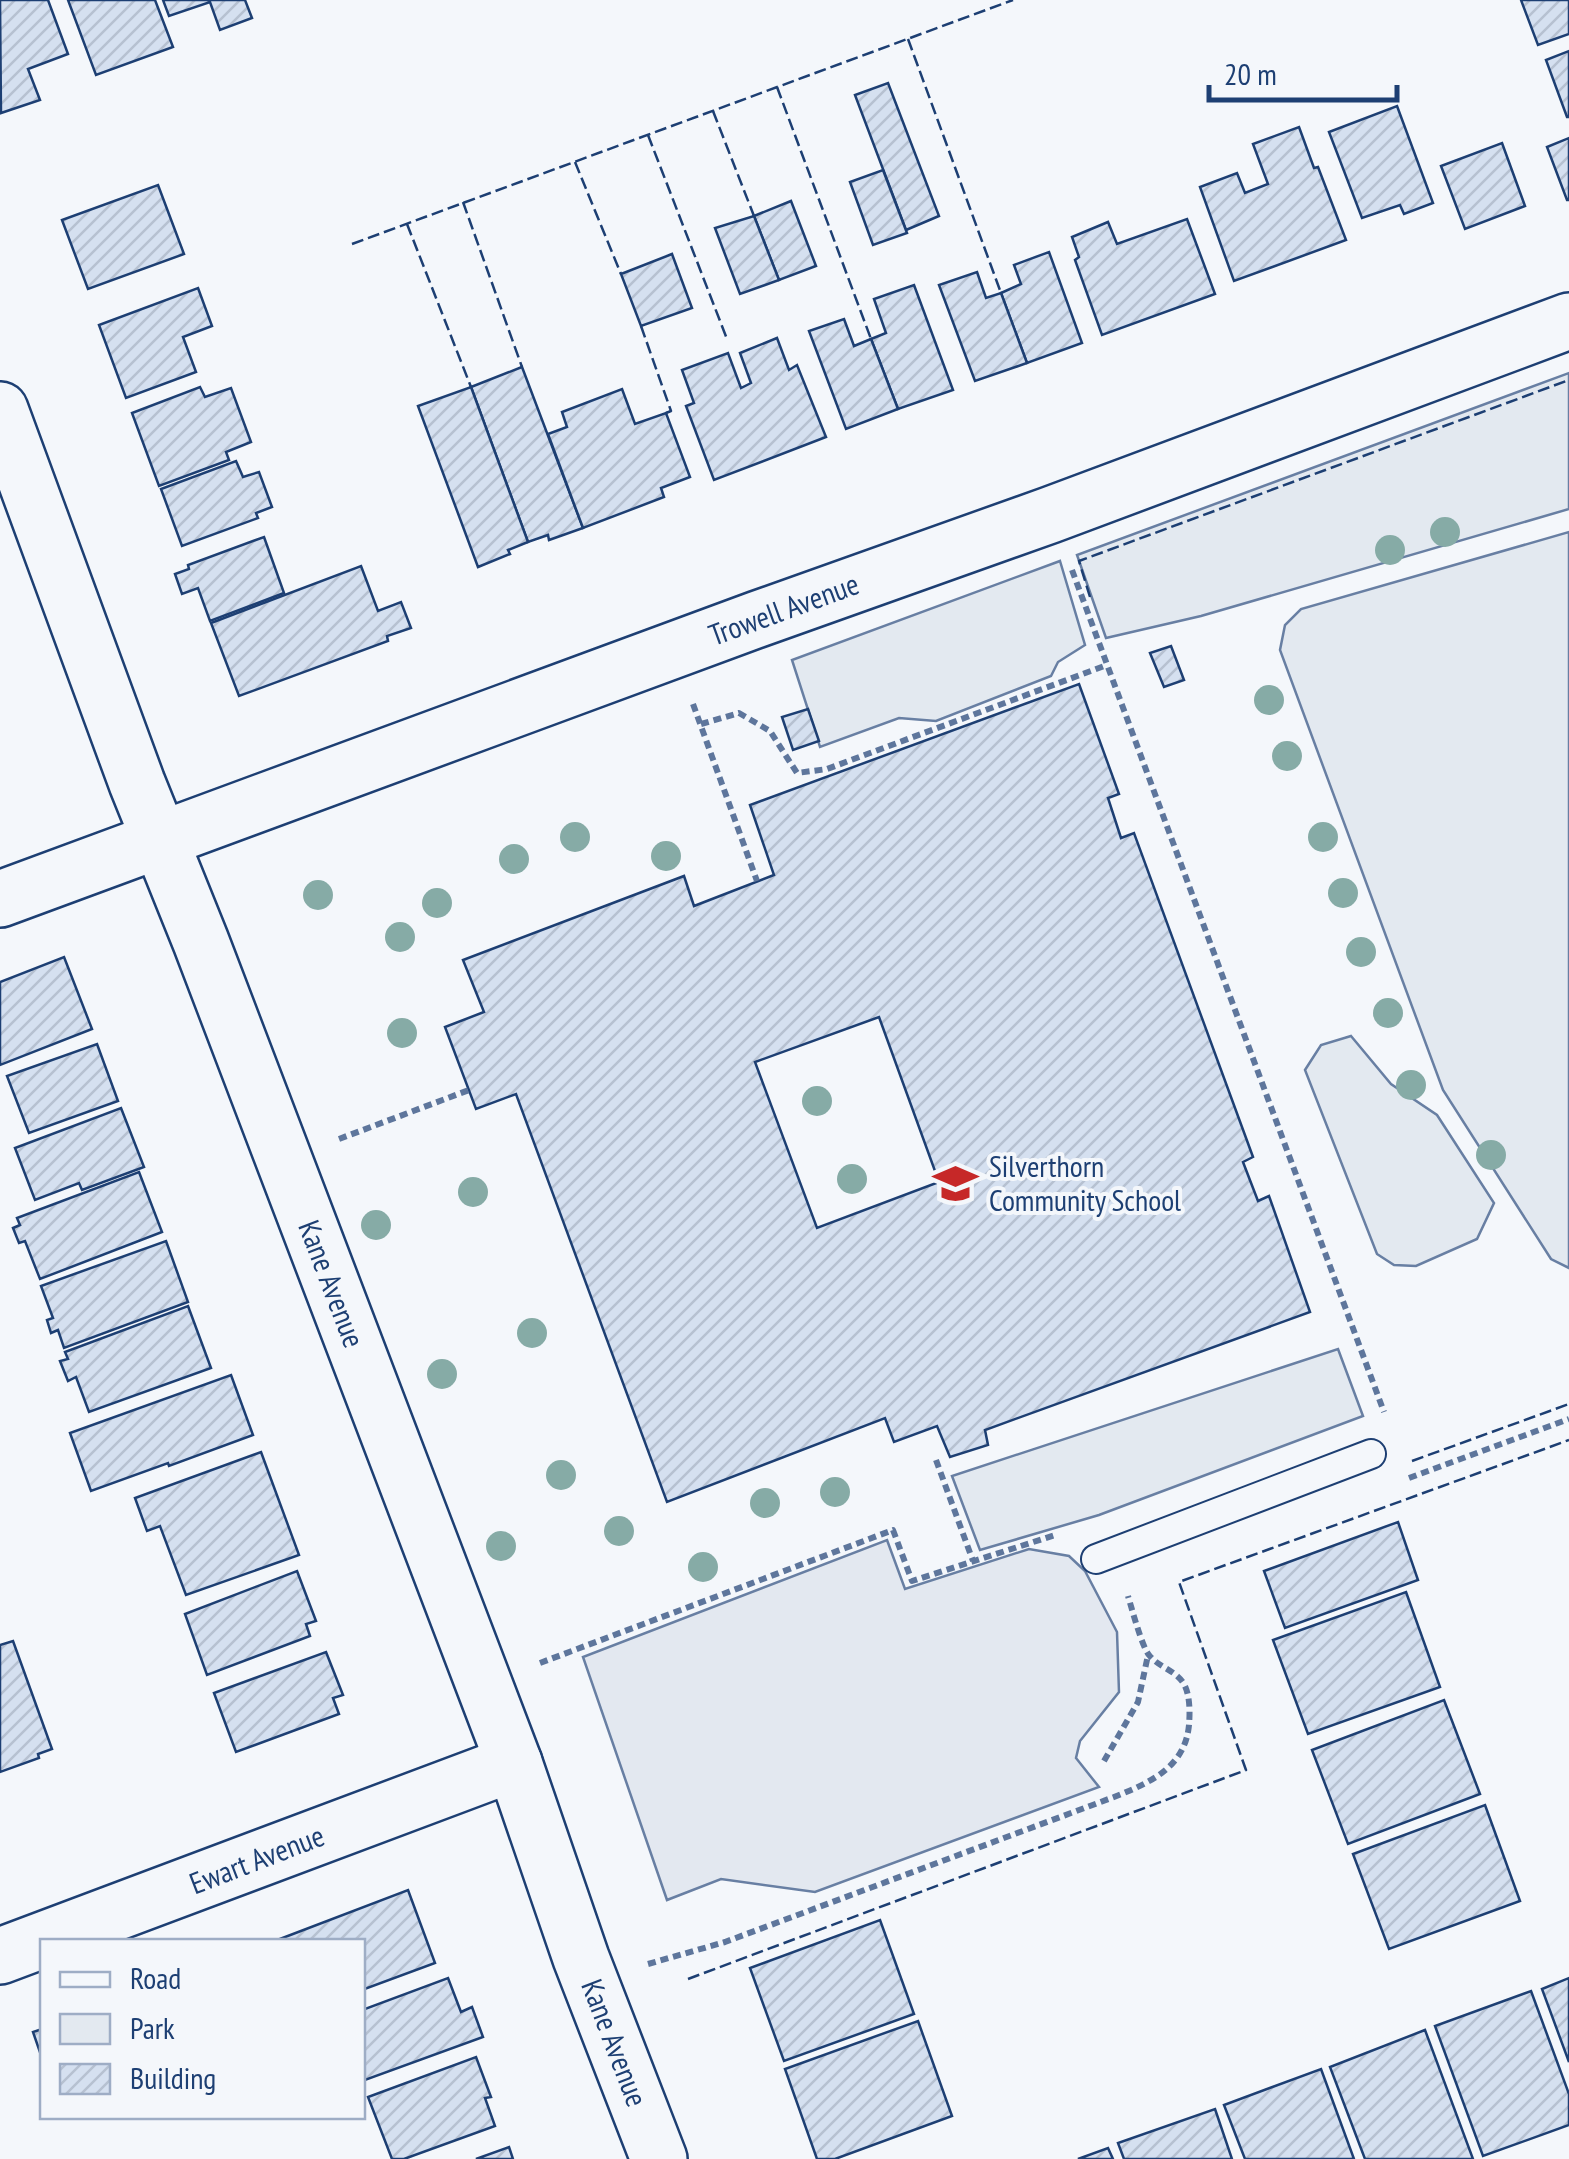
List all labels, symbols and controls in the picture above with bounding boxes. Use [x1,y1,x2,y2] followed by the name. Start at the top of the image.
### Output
[1209,40,1396,102] scale bar
[1224,54,1277,93] text: 20 m
[703,563,864,654] street label: Trowell Avenue
[989,1146,1181,1219] place label: Silverthorn Community School
[932,1160,980,1208] school or university icon: Silverthorn Community School
[290,1214,374,1353] street label: Kane Avenue
[184,1815,329,1902] street label: Ewart Avenue
[40,1939,365,2119] legend
[130,1958,181,1997] text: Road
[573,1973,657,2112] street label: Kane Avenue
[130,2008,175,2047] text: Park
[130,2058,216,2097] text: Building

